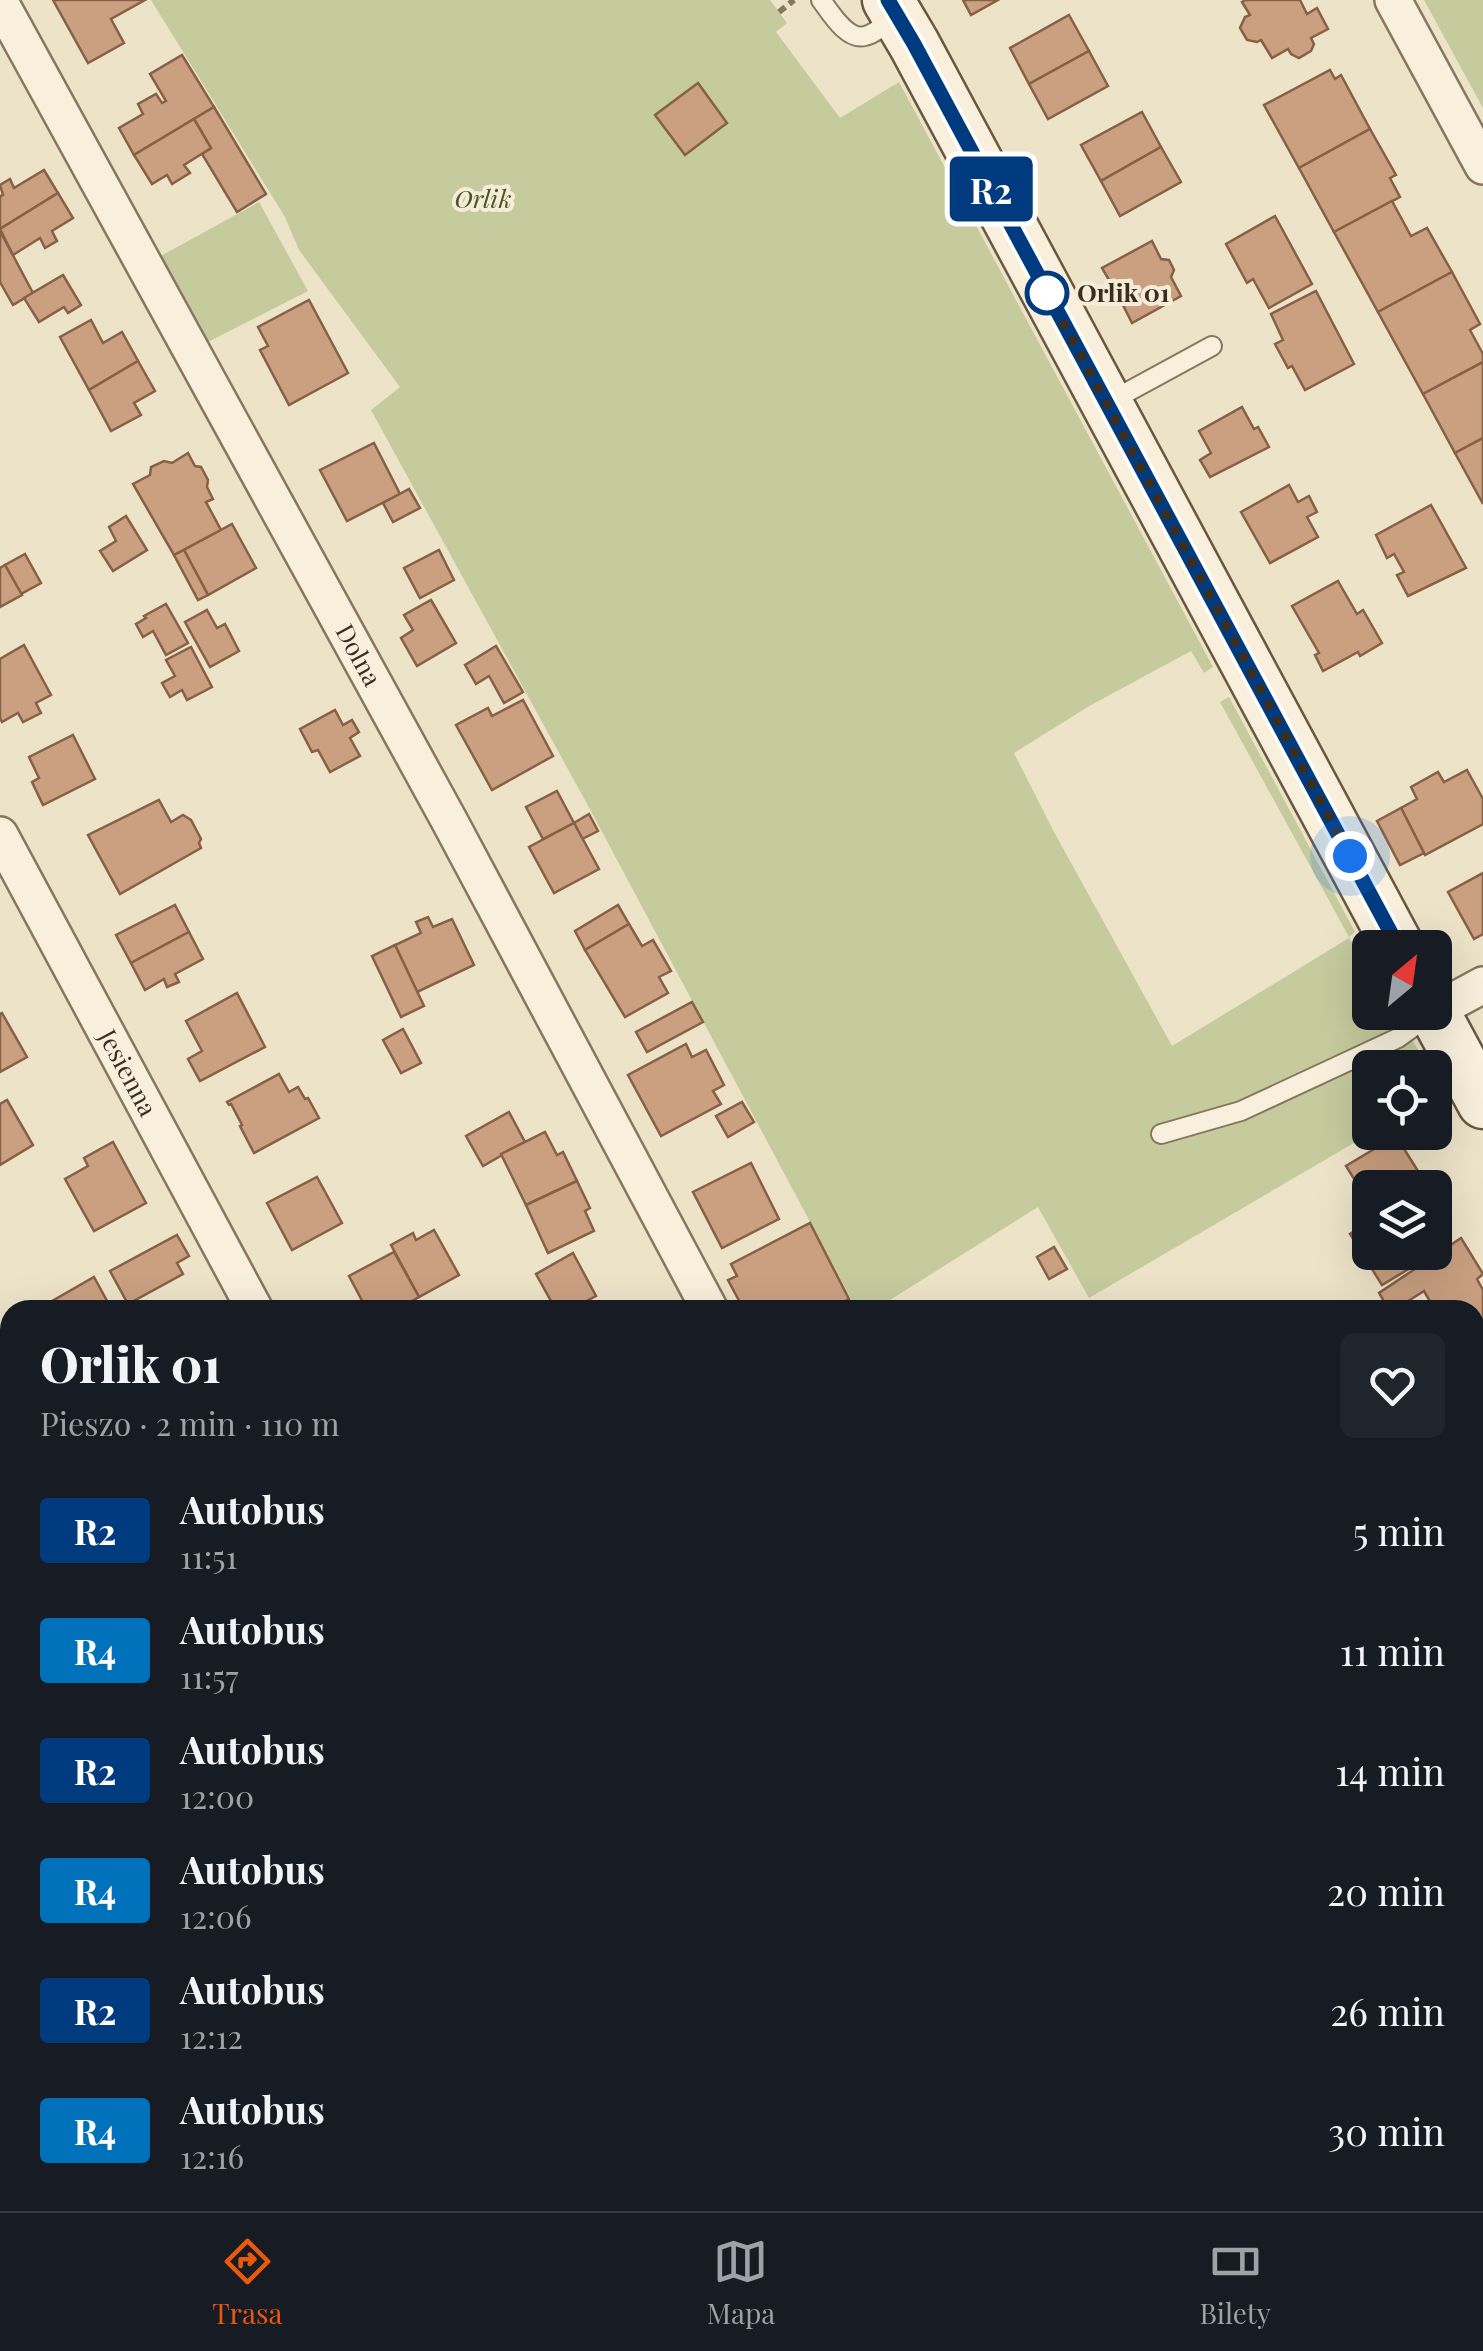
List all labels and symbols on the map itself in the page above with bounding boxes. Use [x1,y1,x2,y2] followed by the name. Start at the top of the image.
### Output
[946,156,1036,222] line badge: R2
[454,181,512,214] park label: Orlik
[1026,272,1068,314] marker: Orlik 01
[1077,275,1170,308] place label: Orlik 01
[329,617,390,692] street label: Dolna
[1325,831,1375,881] your location
[1352,930,1452,1030] north arrow
[92,1022,166,1122] street label: Jesienna

